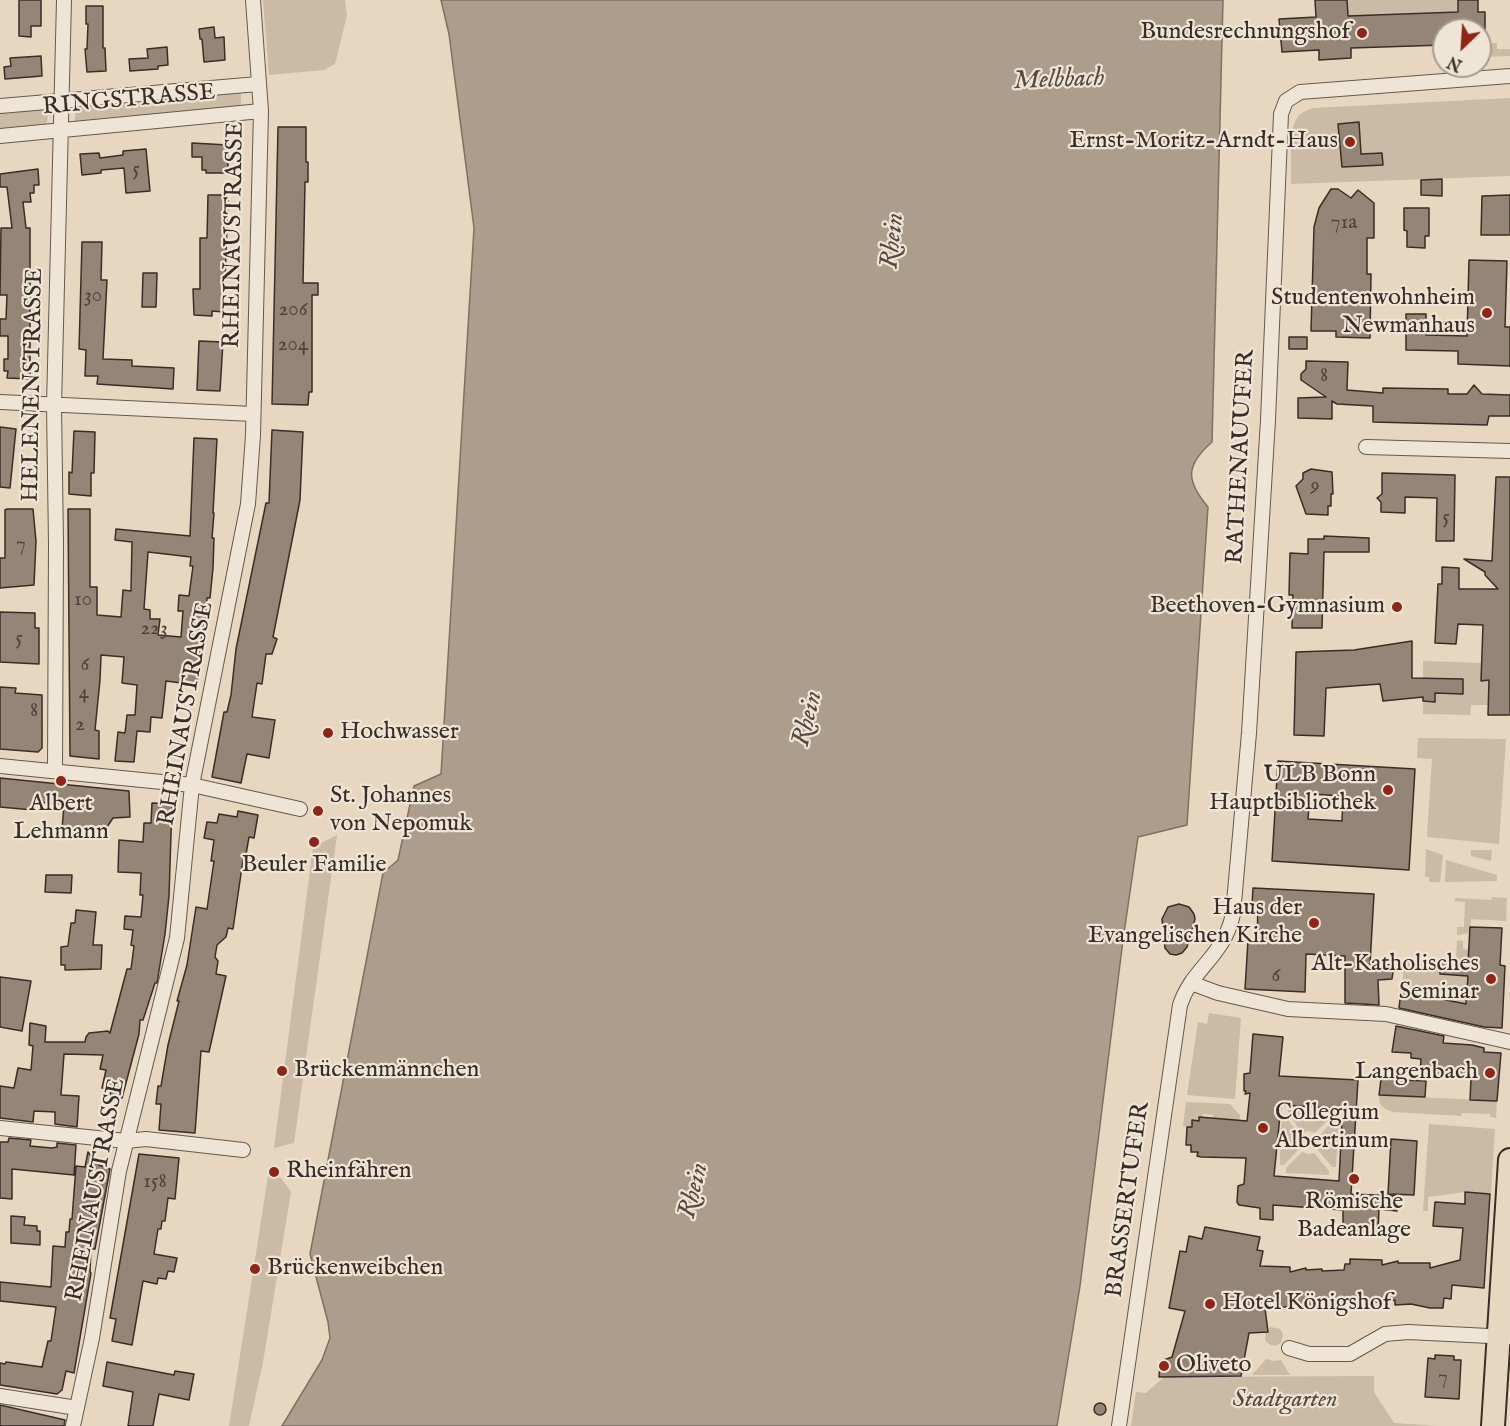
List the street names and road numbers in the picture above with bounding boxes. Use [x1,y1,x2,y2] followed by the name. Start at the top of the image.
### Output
[41,79,217,123] street label: RINGSTRASSE
[219,121,251,349] street label: RHEINAUSTRASSE
[18,268,50,502] street label: HELENENSTRASSE
[1222,349,1262,565] street label: RATHENAUUFER
[153,600,221,828] street label: RHEINAUSTRASSE
[61,1076,133,1304] street label: RHEINAUSTRASSE
[1101,1100,1157,1300] street label: BRASSERTUFER

